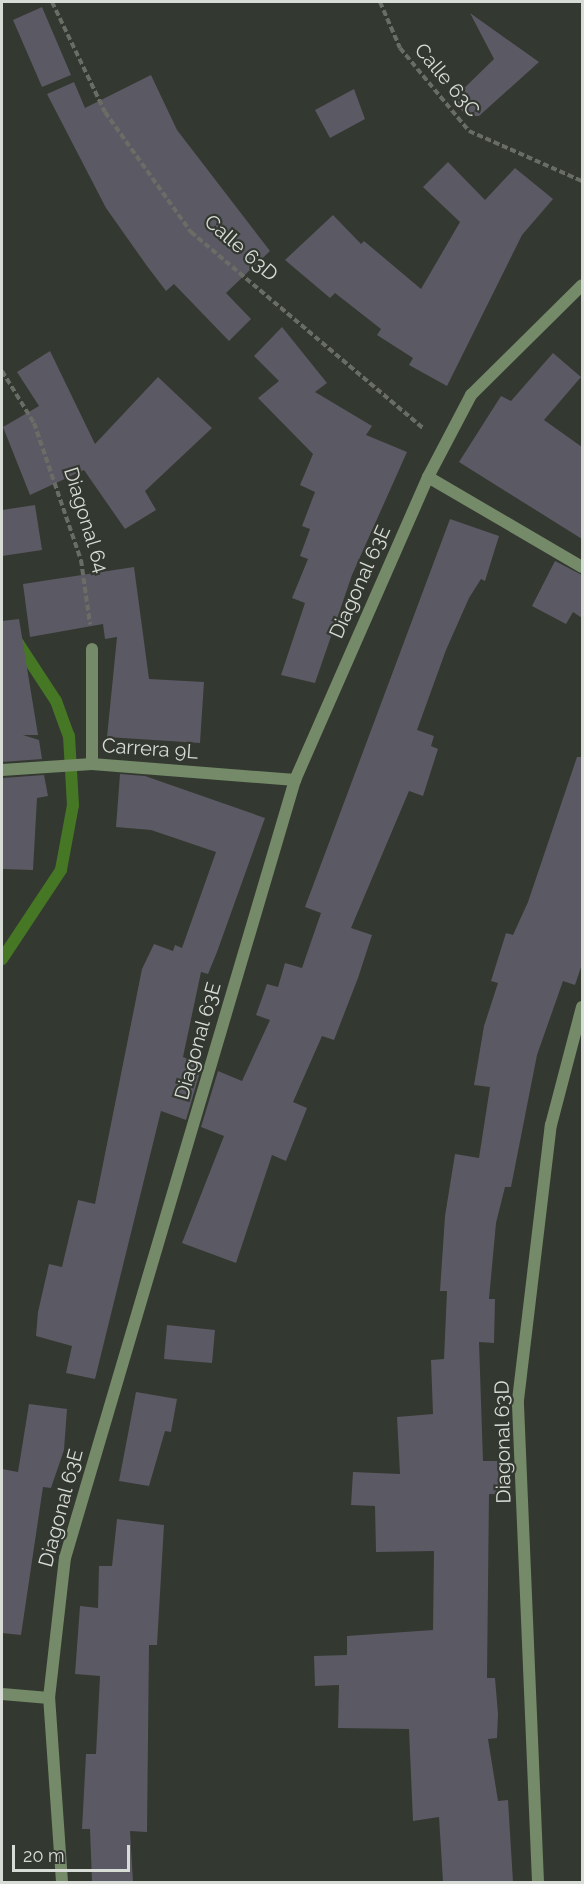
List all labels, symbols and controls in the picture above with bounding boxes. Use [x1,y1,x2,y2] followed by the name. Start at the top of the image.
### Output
[409,38,485,122] street label: Calle 63C
[199,210,283,286] street label: Calle 63D
[58,464,114,576] street label: Diagonal 64
[324,521,396,643] street label: Diagonal 63E
[101,734,199,764] street label: Carrera 9L
[170,979,226,1103] street label: Diagonal 63E
[490,1380,516,1504] street label: Diagonal 63D
[34,1446,88,1570] street label: Diagonal 63E
[15,1833,134,1871] scale bar
[23,1845,65,1866] text: 20 m

